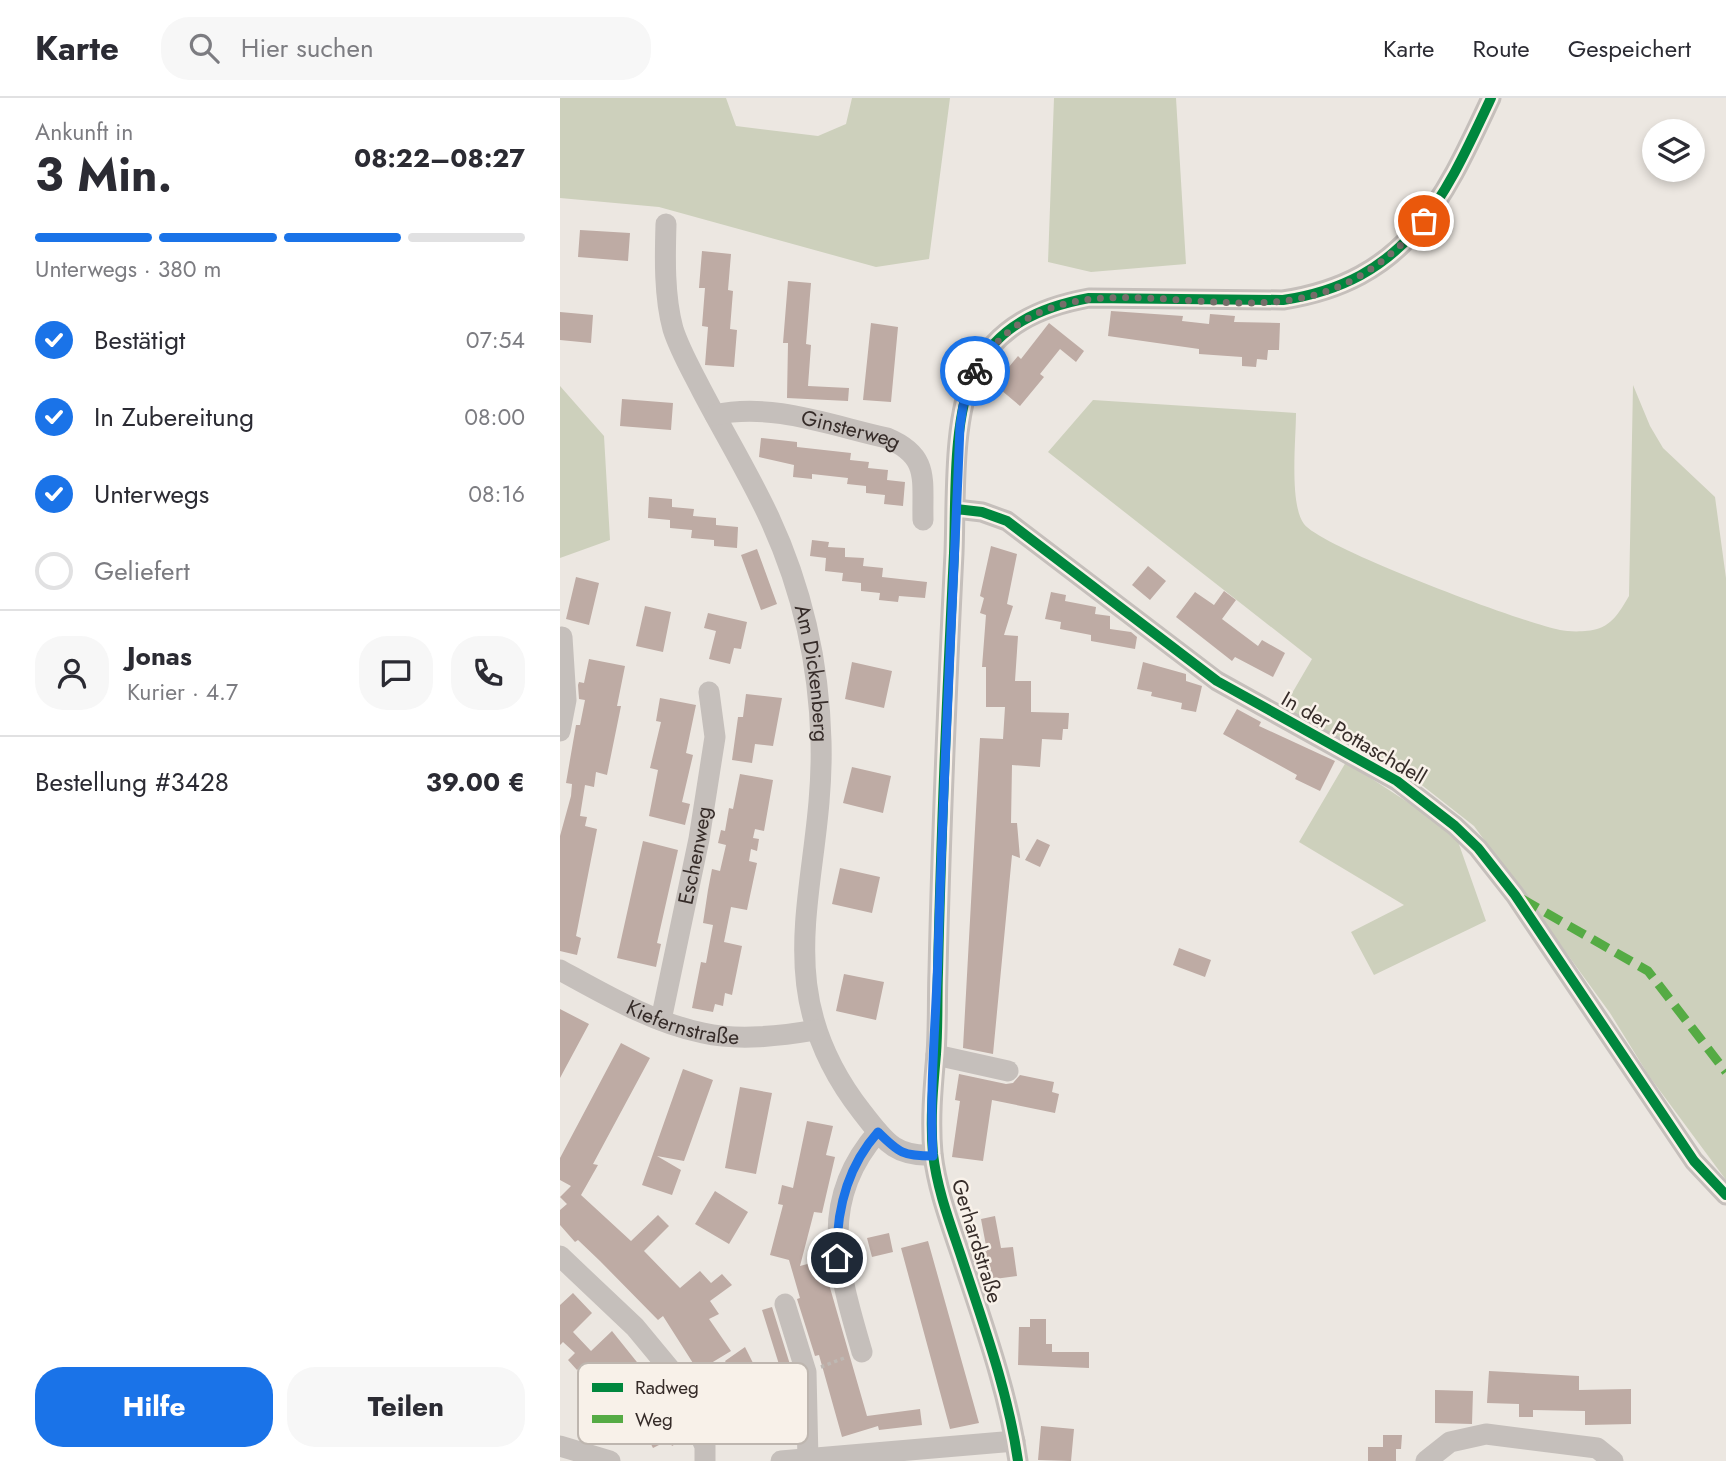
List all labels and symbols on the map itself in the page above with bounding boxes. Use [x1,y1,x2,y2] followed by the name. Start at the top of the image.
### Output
[1394,191,1454,251] pin
[940,336,1010,406] courier
[798,402,906,457] street label: Ginsterweg
[787,601,836,742] street label: Am Dickenberg
[1276,684,1432,792] street label: In der Pottaschdell
[671,804,719,907] street label: Eschenweg
[621,992,740,1052] street label: Kiefernstraße
[944,1175,1010,1307] street label: Gerhardstraße
[807,1228,867,1288] pin
[578,1363,808,1444] legend
[635,1374,699,1401] text: Radweg
[635,1406,673,1433] text: Weg

